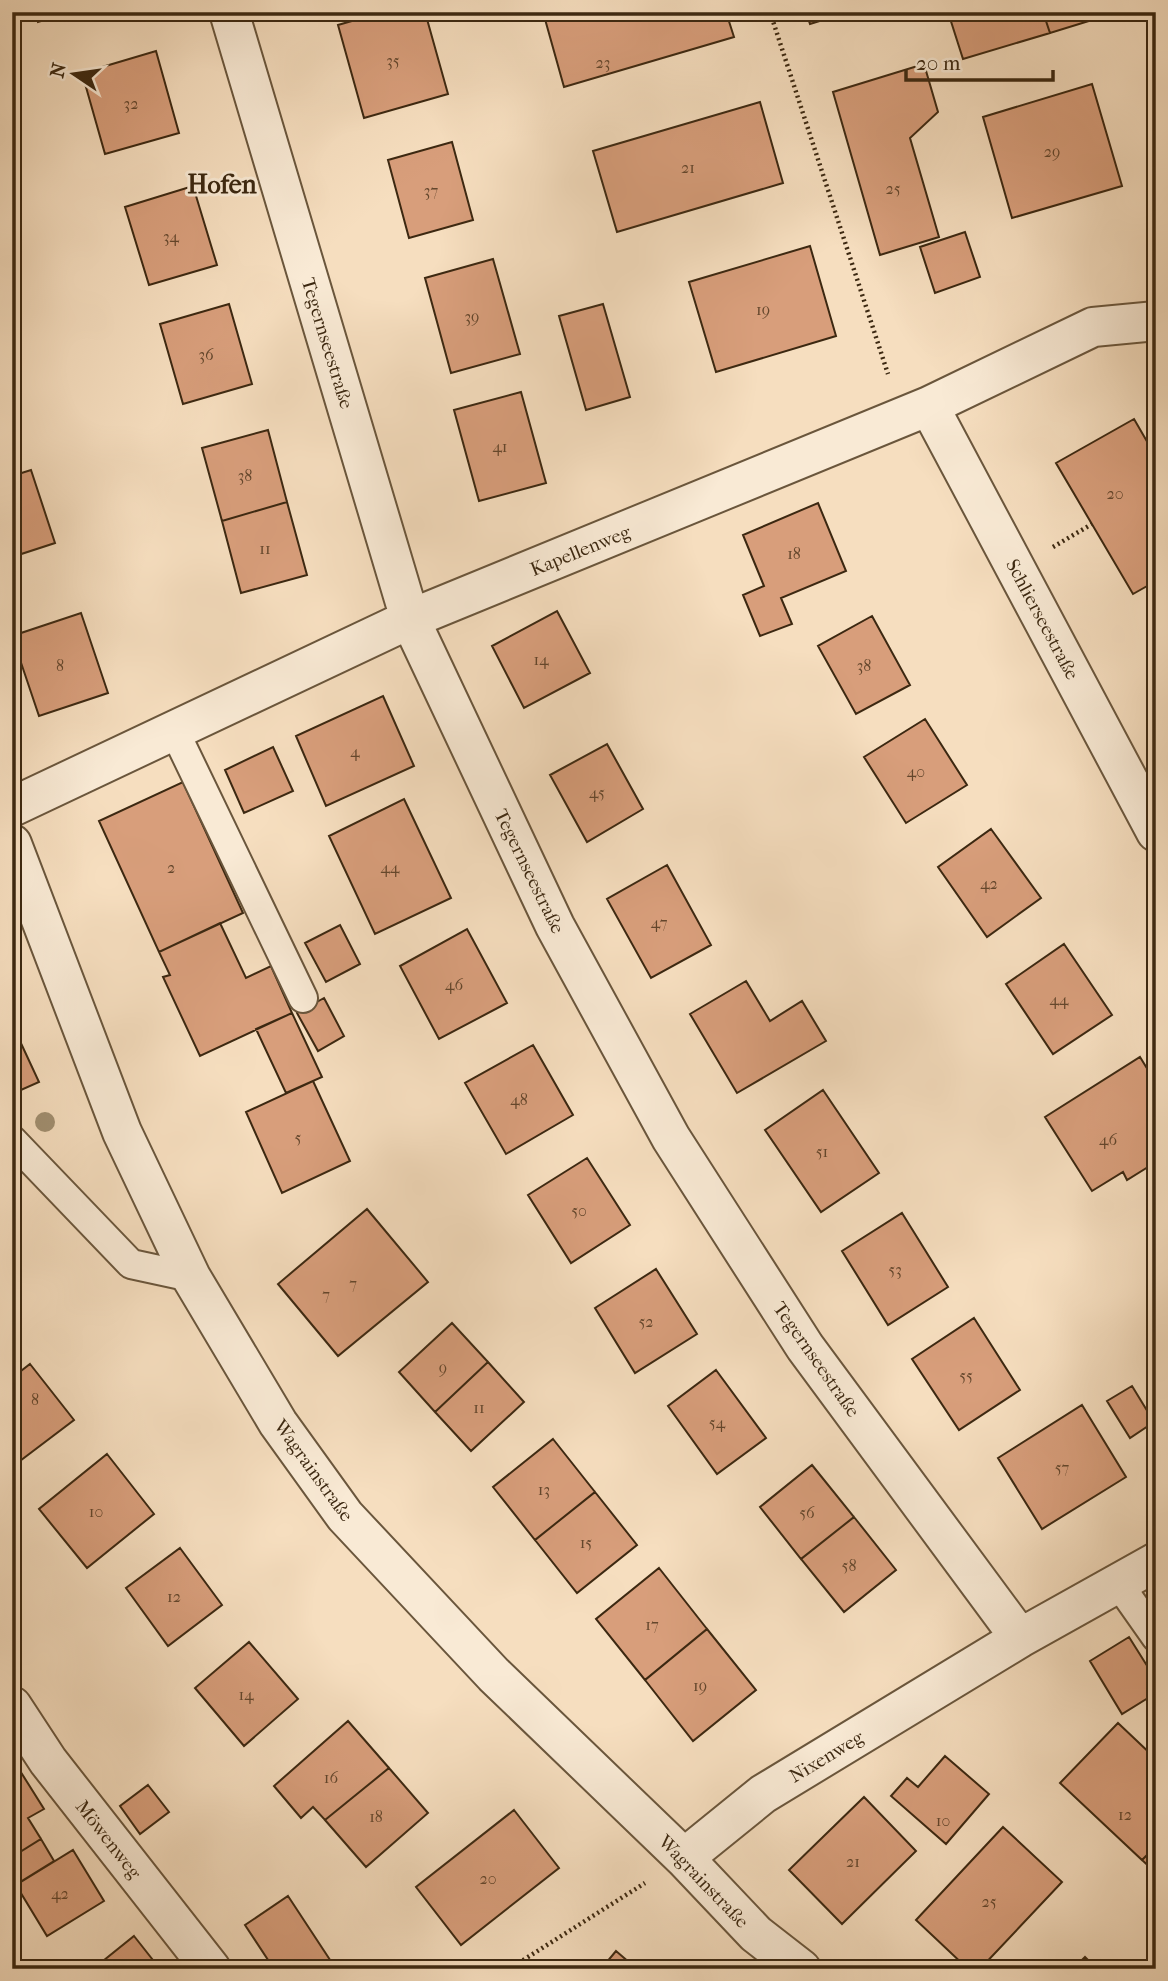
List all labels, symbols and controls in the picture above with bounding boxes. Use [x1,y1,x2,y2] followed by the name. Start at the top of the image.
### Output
[38,38,108,108] north arrow
[906,38,1052,82] scale bar
[386,51,400,70] house number: 35
[916,51,961,75] text: 20 m
[596,53,610,72] house number: 23
[46,60,71,80] text: N
[124,94,138,113] house number: 32
[1044,142,1060,161] house number: 29
[681,158,695,177] house number: 21
[187,169,258,200] district label: Hofen
[885,179,901,198] house number: 25
[424,181,438,200] house number: 37
[163,227,180,246] house number: 34
[297,275,357,411] street label: Tegernseestraße
[756,300,770,319] house number: 19
[465,307,479,326] house number: 39
[198,345,214,364] house number: 36
[492,437,508,456] house number: 41
[238,466,252,485] house number: 38
[1106,484,1124,503] house number: 20
[527,521,635,581] street label: Kapellenweg
[259,539,271,558] house number: 11
[787,544,801,563] house number: 18
[1001,555,1083,683] street label: Schlierseestraße
[533,650,549,669] house number: 14
[56,656,64,675] house number: 8
[857,656,871,675] house number: 38
[350,742,360,761] house number: 4
[907,762,925,781] house number: 40
[589,783,605,802] house number: 45
[489,806,569,937] street label: Tegernseestraße
[167,858,175,877] house number: 2
[381,858,400,877] house number: 44
[980,874,998,893] house number: 42
[651,913,668,932] house number: 47
[445,975,463,994] house number: 46
[1050,990,1069,1009] house number: 44
[510,1090,528,1109] house number: 48
[295,1128,302,1147] house number: 5
[1099,1130,1117,1149] house number: 46
[816,1142,828,1161] house number: 51
[571,1201,587,1220] house number: 50
[888,1260,902,1279] house number: 53
[349,1274,357,1293] house number: 7
[322,1285,330,1304] house number: 7
[768,1298,864,1421] street label: Tegernseestraße
[638,1312,654,1331] house number: 52
[439,1358,447,1377] house number: 9
[959,1366,973,1385] house number: 55
[31,1390,39,1409] house number: 8
[473,1398,485,1417] house number: 11
[709,1413,726,1432] house number: 54
[268,1415,357,1526] street label: Wagrainstraße
[1055,1458,1070,1477] house number: 57
[538,1480,550,1499] house number: 13
[89,1502,103,1521] house number: 10
[799,1503,815,1522] house number: 56
[580,1533,592,1552] house number: 15
[842,1556,856,1575] house number: 58
[167,1587,181,1606] house number: 12
[645,1615,659,1634] house number: 17
[693,1676,707,1695] house number: 19
[238,1685,254,1704] house number: 14
[785,1726,868,1788] street label: Nixenweg
[324,1768,338,1787] house number: 16
[71,1796,146,1884] street label: Möwenweg
[1118,1805,1132,1824] house number: 12
[369,1807,383,1826] house number: 18
[936,1811,950,1830] house number: 10
[653,1830,753,1933] street label: Wagrainstraße
[846,1852,860,1871] house number: 21
[479,1869,497,1888] house number: 20
[51,1884,69,1903] house number: 42
[981,1892,997,1911] house number: 25

